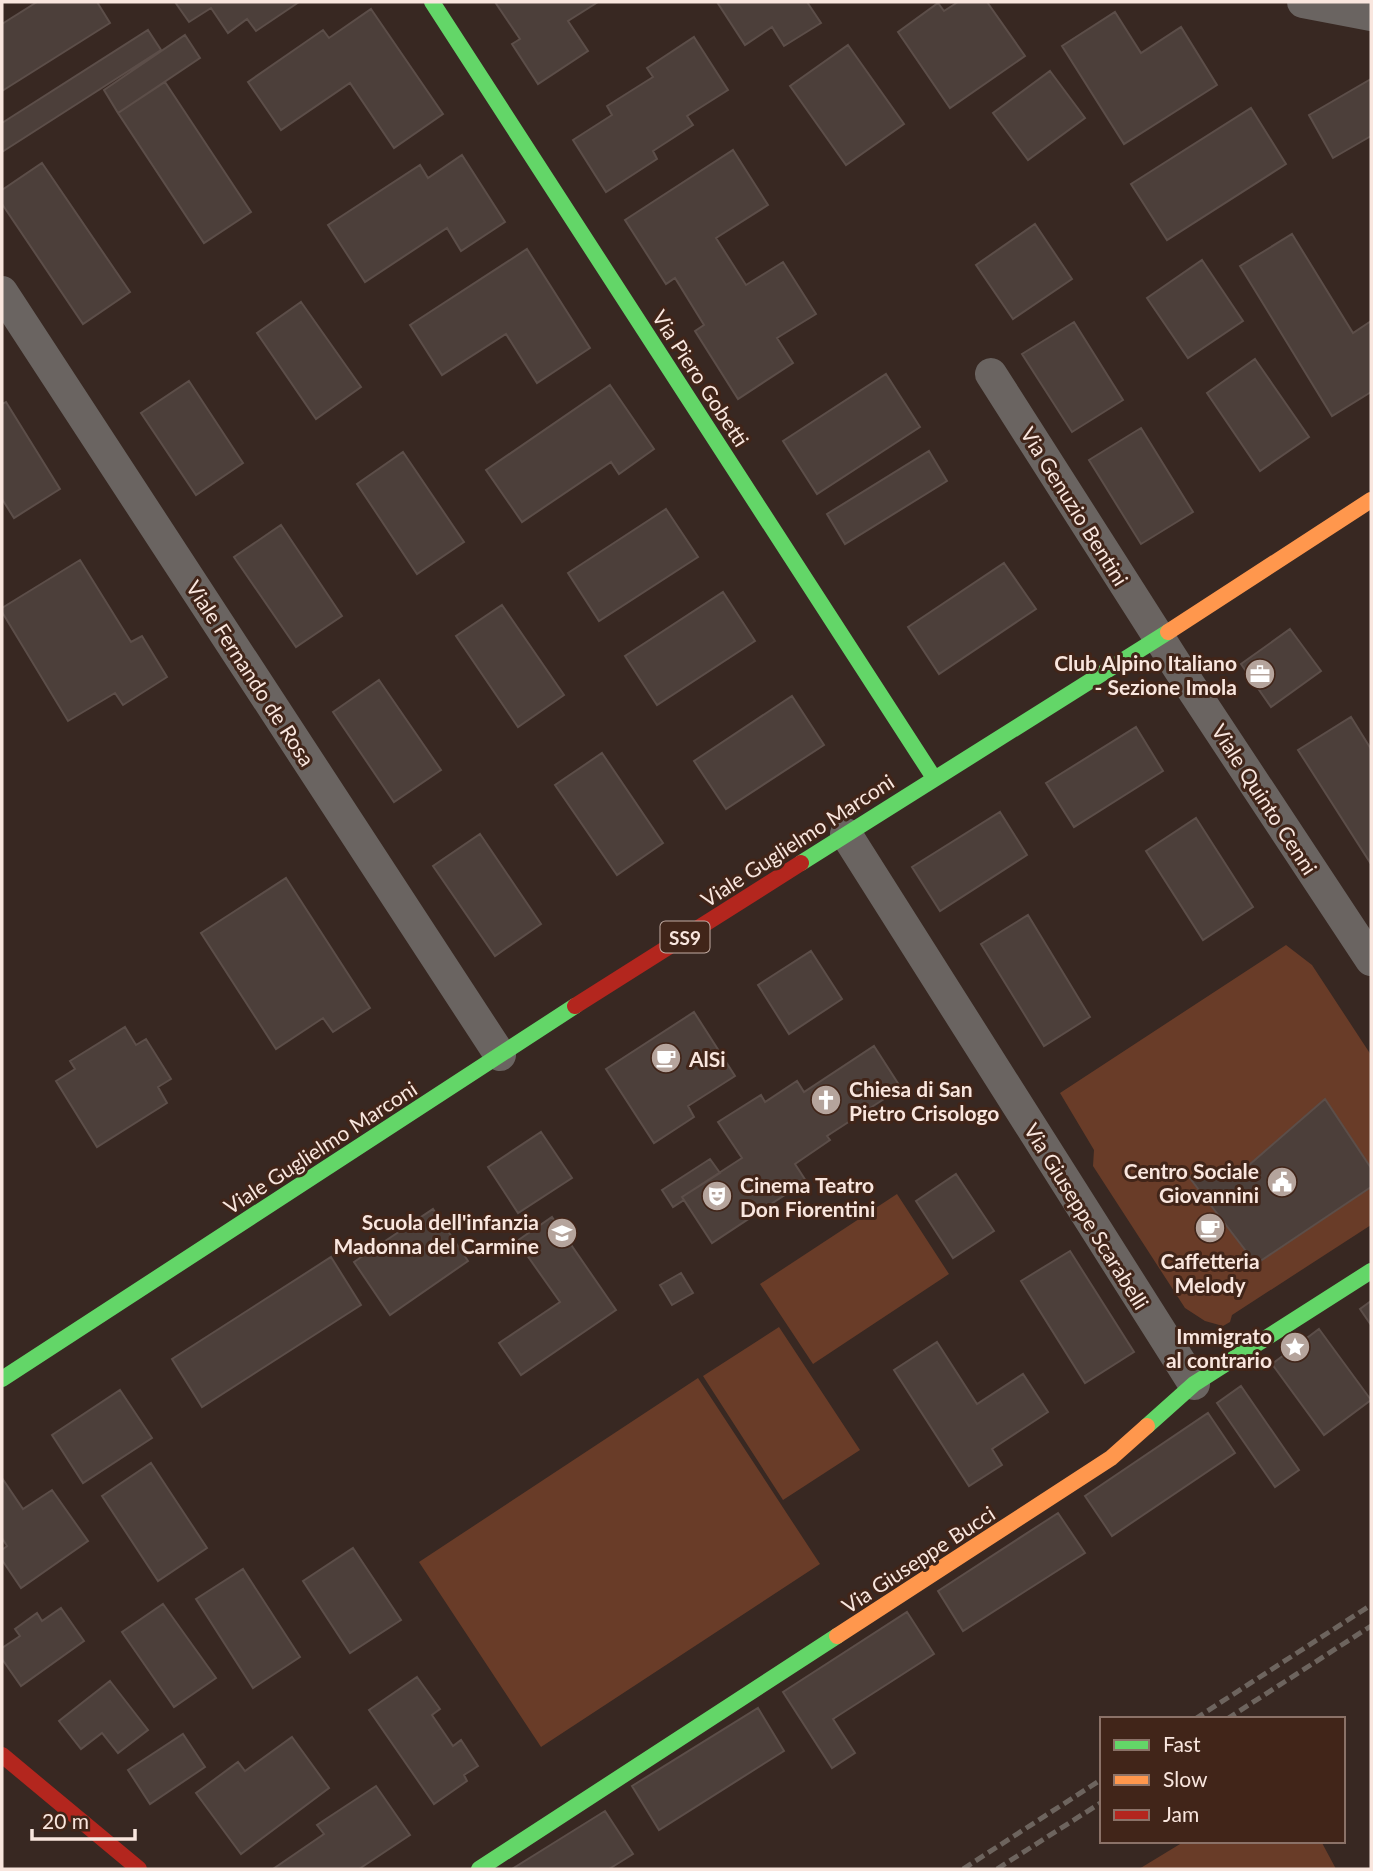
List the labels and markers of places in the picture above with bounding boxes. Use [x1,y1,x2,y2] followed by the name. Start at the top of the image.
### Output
[1054,650,1237,699] place label: Club Alpino Italiano - Sezione Imola
[1243,657,1277,691] office icon: Club Alpino Italiano - Sezione Imola
[649,1041,683,1075] cafe icon: AlSi
[688,1046,726,1071] place label: AlSi
[849,1076,999,1125] place label: Chiesa di San Pietro Crisologo
[809,1083,843,1117] church icon: Chiesa di San Pietro Crisologo
[1124,1158,1259,1207] place label: Centro Sociale Giovannini
[1265,1165,1299,1199] public building icon: Centro Sociale Giovannini
[740,1172,875,1221] place label: Cinema Teatro Don Fiorentini
[700,1179,734,1213] theatre icon: Cinema Teatro Don Fiorentini
[334,1209,539,1258] place label: Scuola dell'infanzia Madonna del Carmine
[1193,1211,1227,1245] cafe icon: Caffetteria Melody
[545,1216,579,1250] school or university icon: Scuola dell'infanzia Madonna del Carmine
[1160,1248,1260,1297] place label: Caffetteria Melody
[1166,1323,1272,1372] place label: Immigrato al contrario
[1278,1330,1312,1364] place icon: Immigrato al contrario

